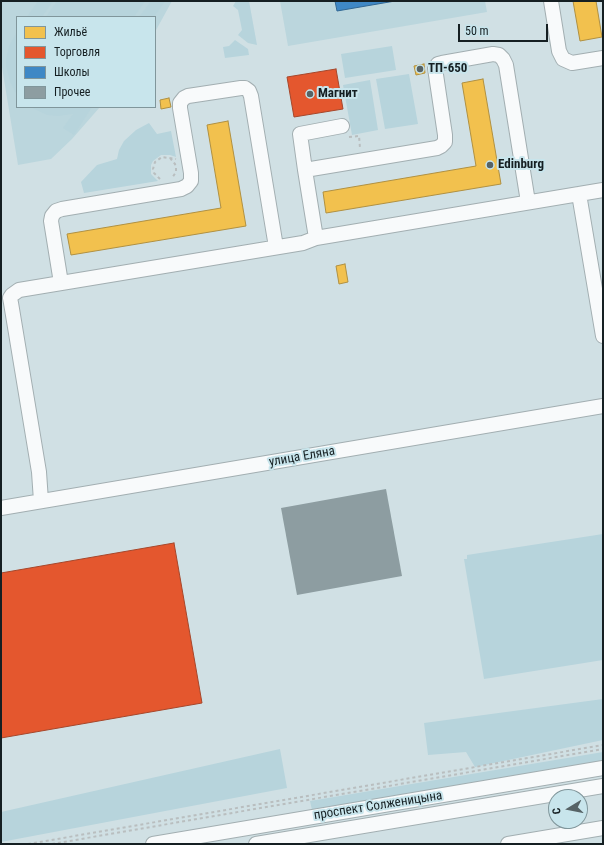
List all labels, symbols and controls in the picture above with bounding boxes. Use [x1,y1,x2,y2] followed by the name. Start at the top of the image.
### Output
[16,16,156,108] legend
[460,16,550,42] scale bar
[465,24,489,38] text: 50 m
[54,25,87,39] text: Жильё
[54,45,100,59] text: Торговля
[428,61,467,77] place label: ТП-650
[415,64,425,74] marker: ТП-650
[54,65,90,79] text: Школы
[54,85,90,99] text: Прочее
[318,86,358,102] place label: Магнит
[305,89,315,99] marker: Магнит
[498,157,544,173] place label: Edinburg
[485,160,495,170] marker: Edinburg
[268,444,336,470] street label: улица Еляна
[313,788,443,824] street label: проспект Солженицына
[548,789,588,829] north arrow
[550,807,564,815] text: С

